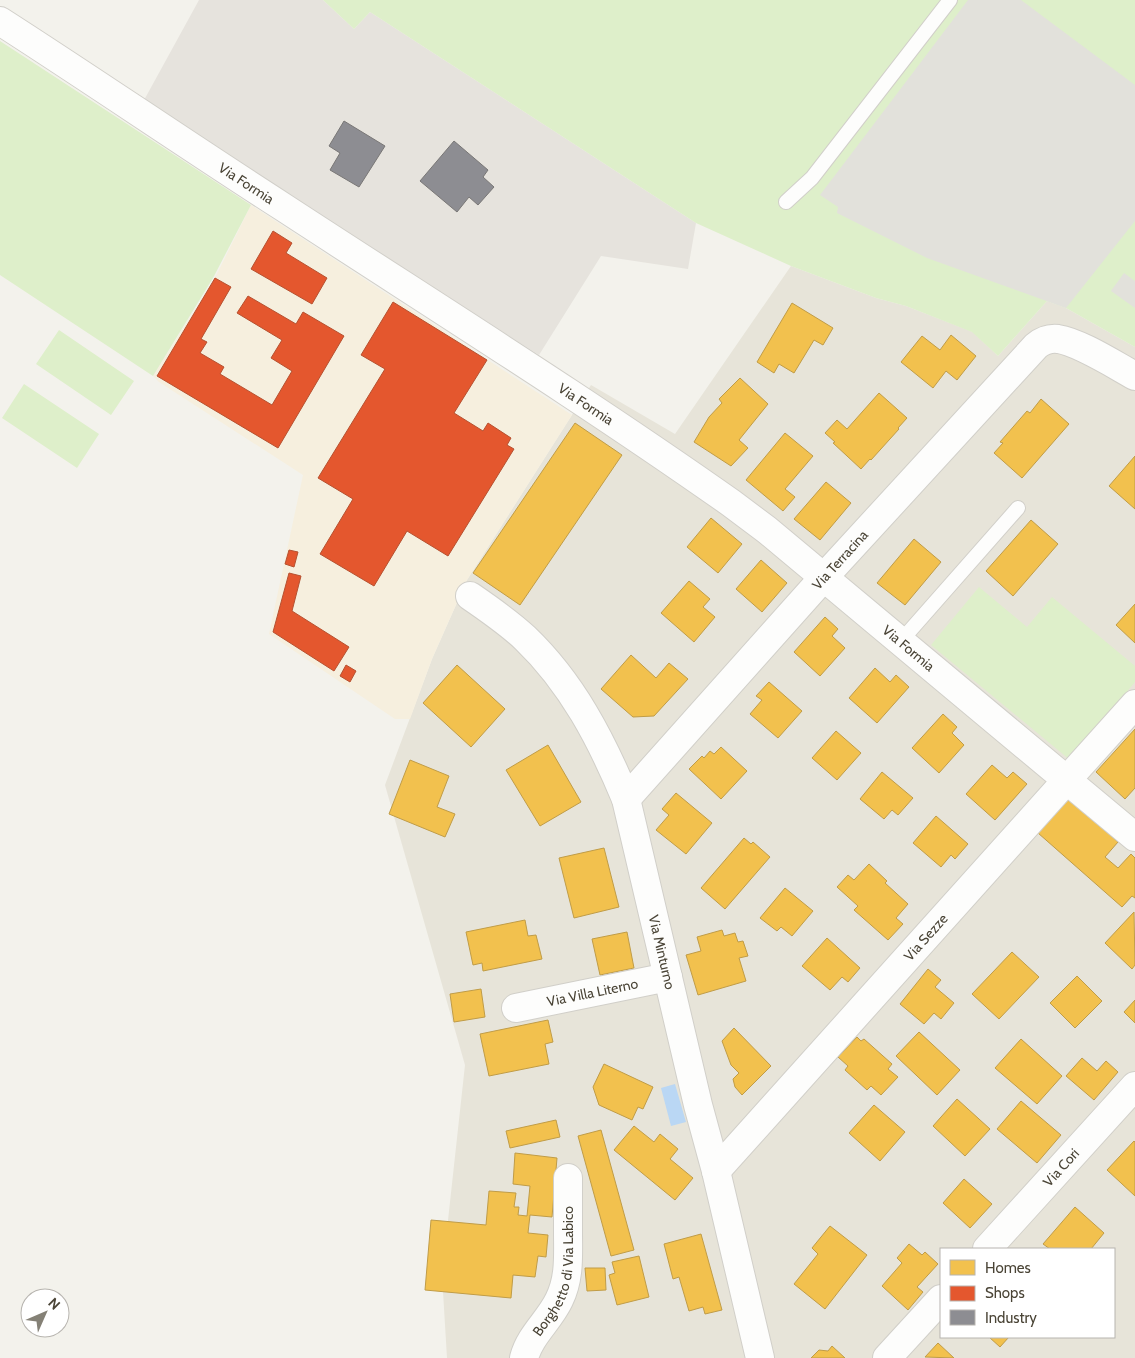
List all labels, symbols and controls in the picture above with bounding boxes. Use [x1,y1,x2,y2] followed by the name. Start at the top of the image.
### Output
[215,159,278,208] street label: Via Formia
[555,379,617,429] street label: Via Formia
[808,526,872,593] street label: Via Terracina
[879,621,939,675] street label: Via Formia
[900,910,952,965] street label: Via Sezze
[645,913,680,991] street label: Via Minturno
[545,974,640,1010] street label: Via Villa Literno
[1039,1145,1083,1190] street label: Via Cori
[528,1206,577,1340] street label: Borghetto di Via Labico
[940,1248,1115,1338] legend
[985,1259,1031,1277] text: Homes
[985,1284,1025,1302] text: Shops
[20,1288,70,1338] north arrow
[44,1294,64,1314] text: N
[985,1309,1037,1327] text: Industry

